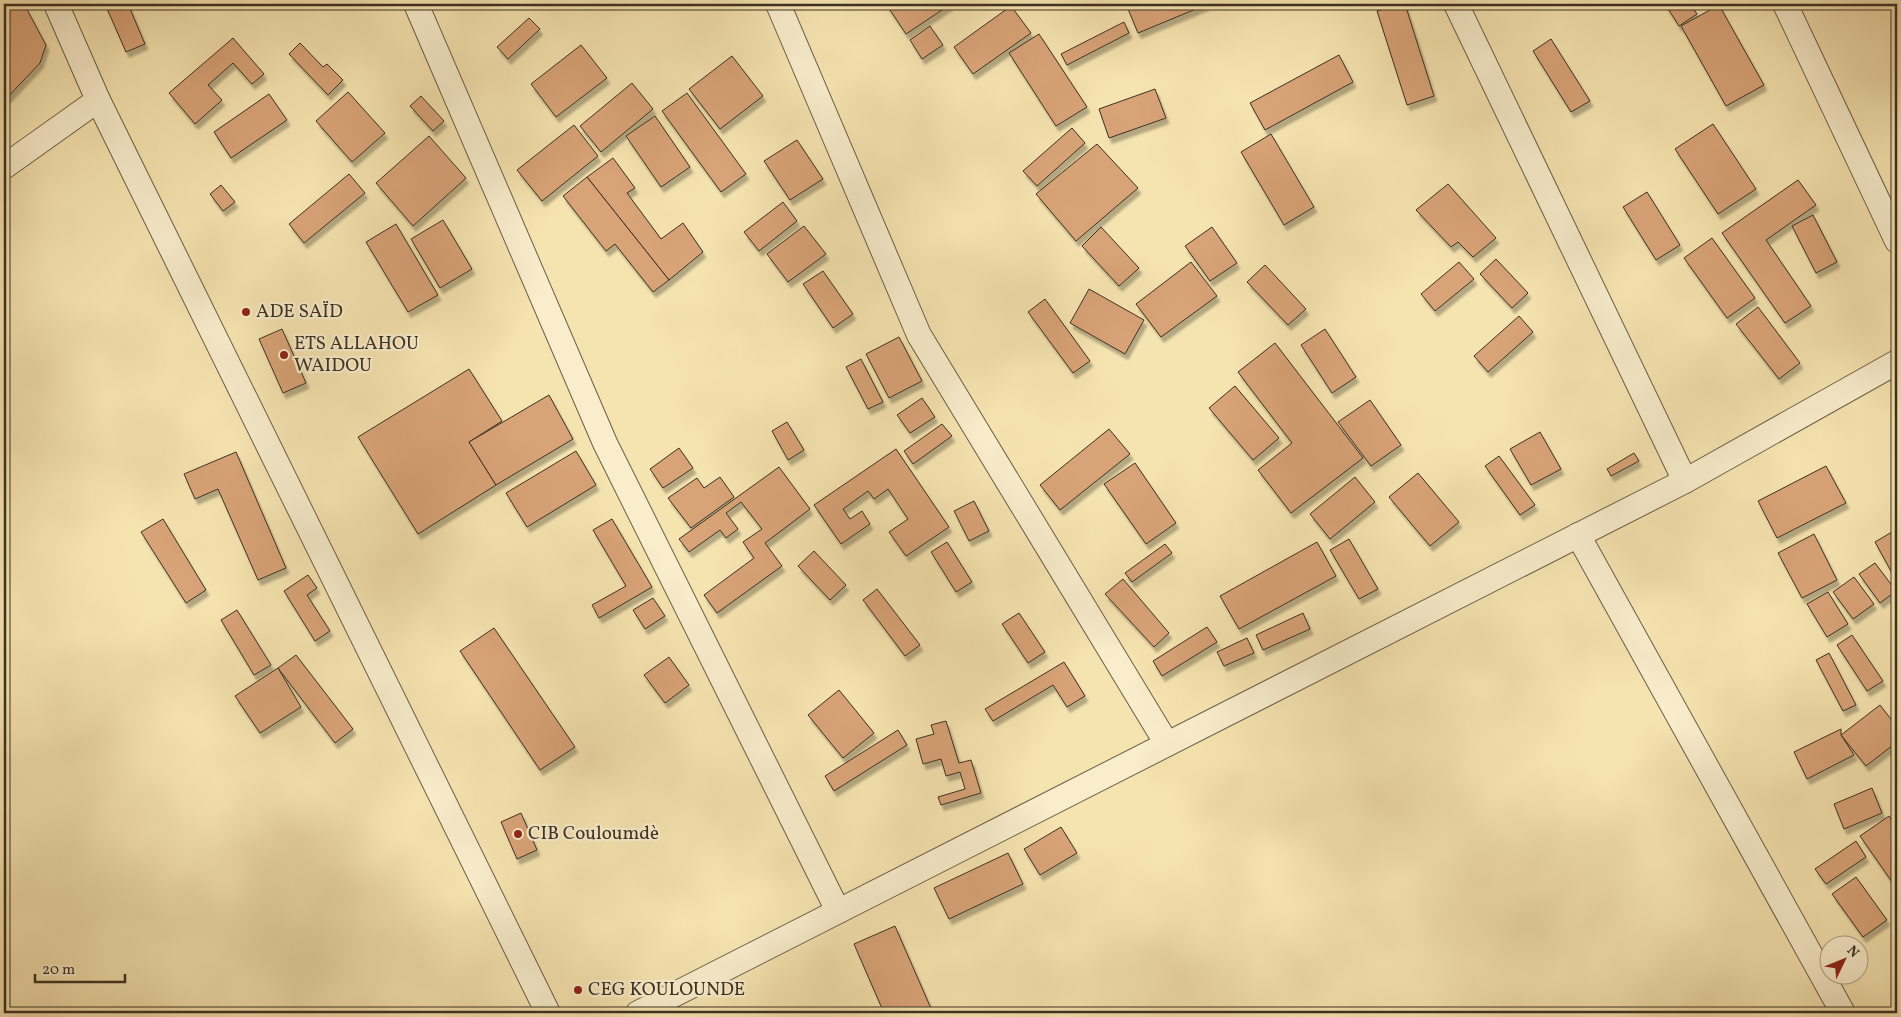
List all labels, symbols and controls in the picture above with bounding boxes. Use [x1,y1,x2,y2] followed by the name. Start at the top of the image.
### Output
[256,299,343,325] place label: ADE SAÏD
[240,306,252,318] marker: ADE SAÏD
[294,331,419,379] place label: ETS ALLAHOU WAIDOU
[278,349,290,361] marker: ETS ALLAHOU WAIDOU
[528,821,659,847] place label: CIB Couloumdè
[512,828,524,840] marker: CIB Couloumdè
[1818,934,1868,984] north arrow
[1842,942,1863,962] text: N
[35,952,125,984] scale bar
[42,960,75,981] text: 20 m
[588,977,745,1003] place label: CEG KOULOUNDE
[572,984,584,996] marker: CEG KOULOUNDE

